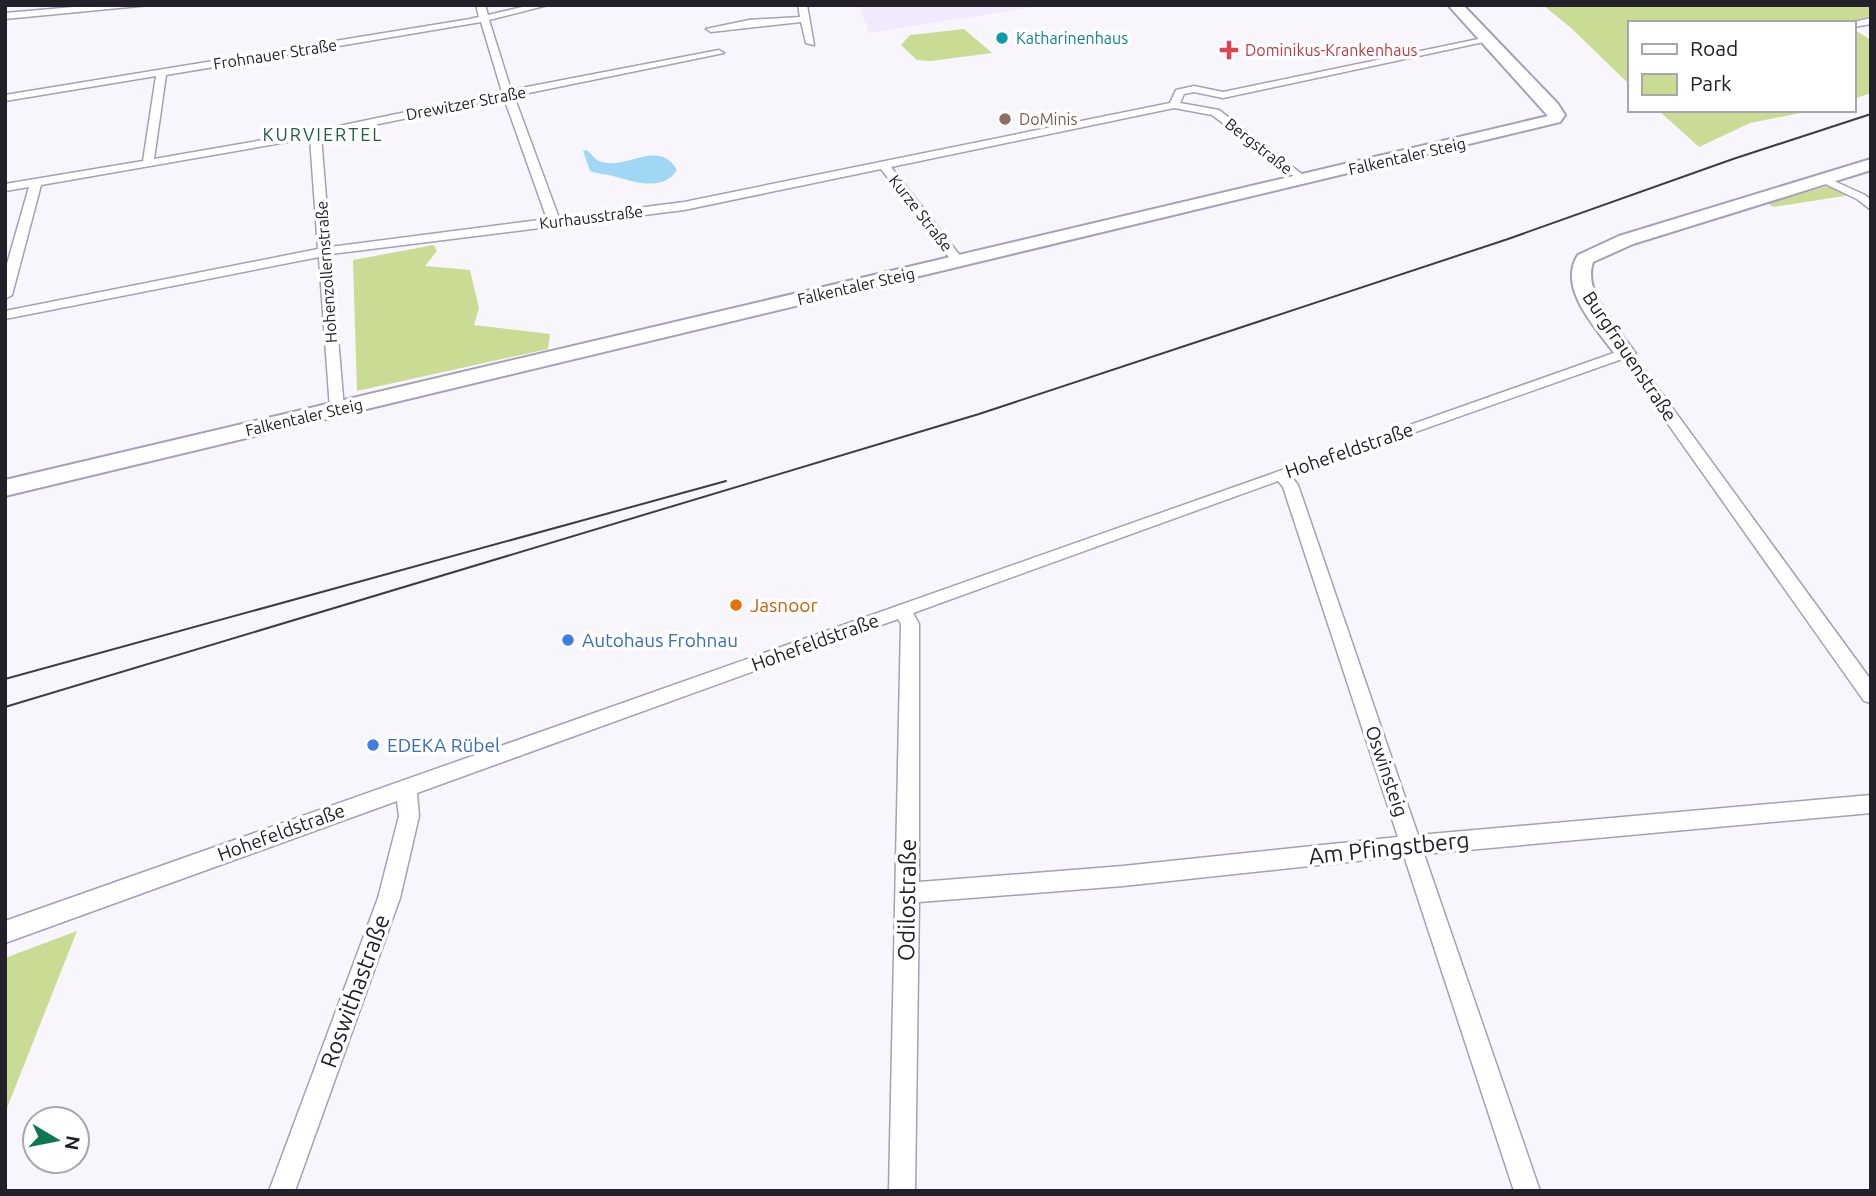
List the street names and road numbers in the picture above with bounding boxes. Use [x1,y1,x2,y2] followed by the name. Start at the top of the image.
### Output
[212,35,338,73] street label: Frohnauer Straße
[404,83,528,123] street label: Drewitzer Straße
[1222,114,1296,178] street label: Bergstraße
[1347,134,1467,178] street label: Falkentaler Steig
[886,171,956,255] street label: Kurze Straße
[312,200,340,344] street label: Hohenzollernstraße
[538,202,644,232] street label: Kurhausstraße
[796,264,916,308] street label: Falkentaler Steig
[1578,287,1682,425] street label: Burgfrauenstraße
[244,395,364,439] street label: Falkentaler Steig
[1282,418,1416,482] street label: Hohefeldstraße
[748,609,882,675] street label: Hohefeldstraße
[1361,723,1413,819] street label: Oswinsteig
[214,799,348,865] street label: Hohefeldstraße
[1307,827,1471,868] street label: Am Pfingstberg
[893,839,920,961] street label: Odilostraße
[315,911,394,1071] street label: Roswithastraße

